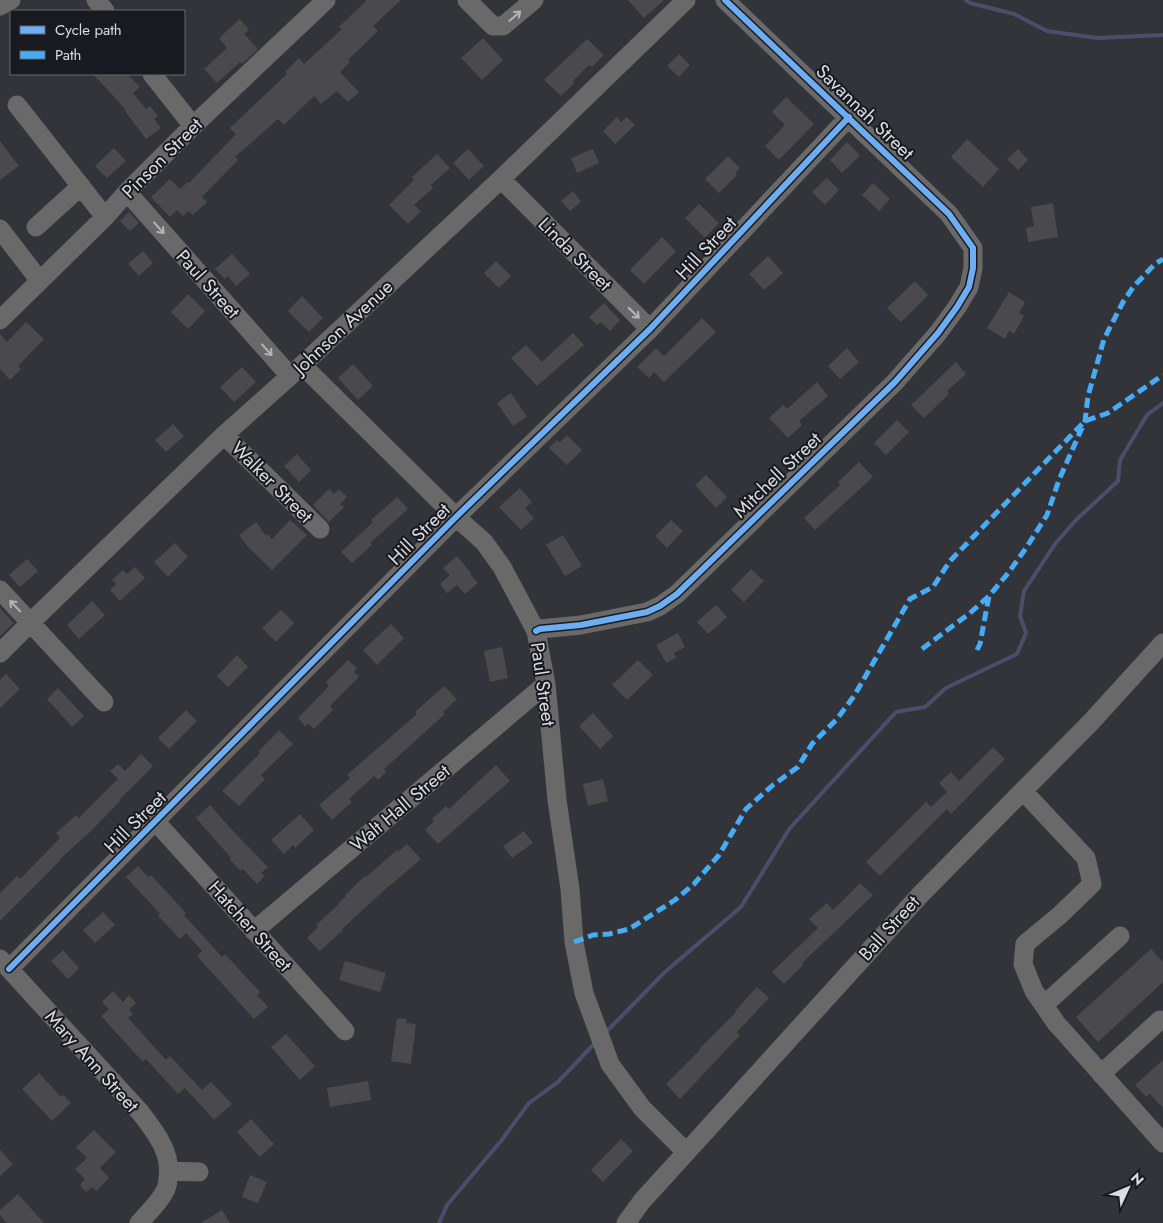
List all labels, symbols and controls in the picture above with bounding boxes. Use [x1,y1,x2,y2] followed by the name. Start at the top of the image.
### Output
[10,10,185,75] legend
[508,11,521,22] one-way arrow
[55,19,122,41] text: Cycle path
[55,44,81,66] text: Path
[810,58,920,166] street label: Savannah Street
[116,111,209,204] street label: Pinson Street
[669,210,743,286] street label: Hill Street
[532,211,618,297] street label: Linda Street
[153,222,165,235] one-way arrow
[170,244,247,325] street label: Paul Street
[285,273,399,382] street label: Johnson Avenue
[628,307,640,319] one-way arrow
[261,343,273,356] one-way arrow
[727,426,828,524] street label: Mitchell Street
[225,435,319,529] street label: Walker Street
[382,496,457,571] street label: Hill Street
[9,600,21,612] one-way arrow
[524,640,562,728] street label: Paul Street
[344,758,456,858] street label: Walt Hall Street
[98,784,173,859] street label: Hill Street
[202,875,298,978] street label: Hatcher Street
[852,889,926,967] street label: Ball Street
[39,1004,146,1118] street label: Mary Ann Street
[1103,1163,1153,1213] north arrow
[1126,1168,1148,1190] text: N

